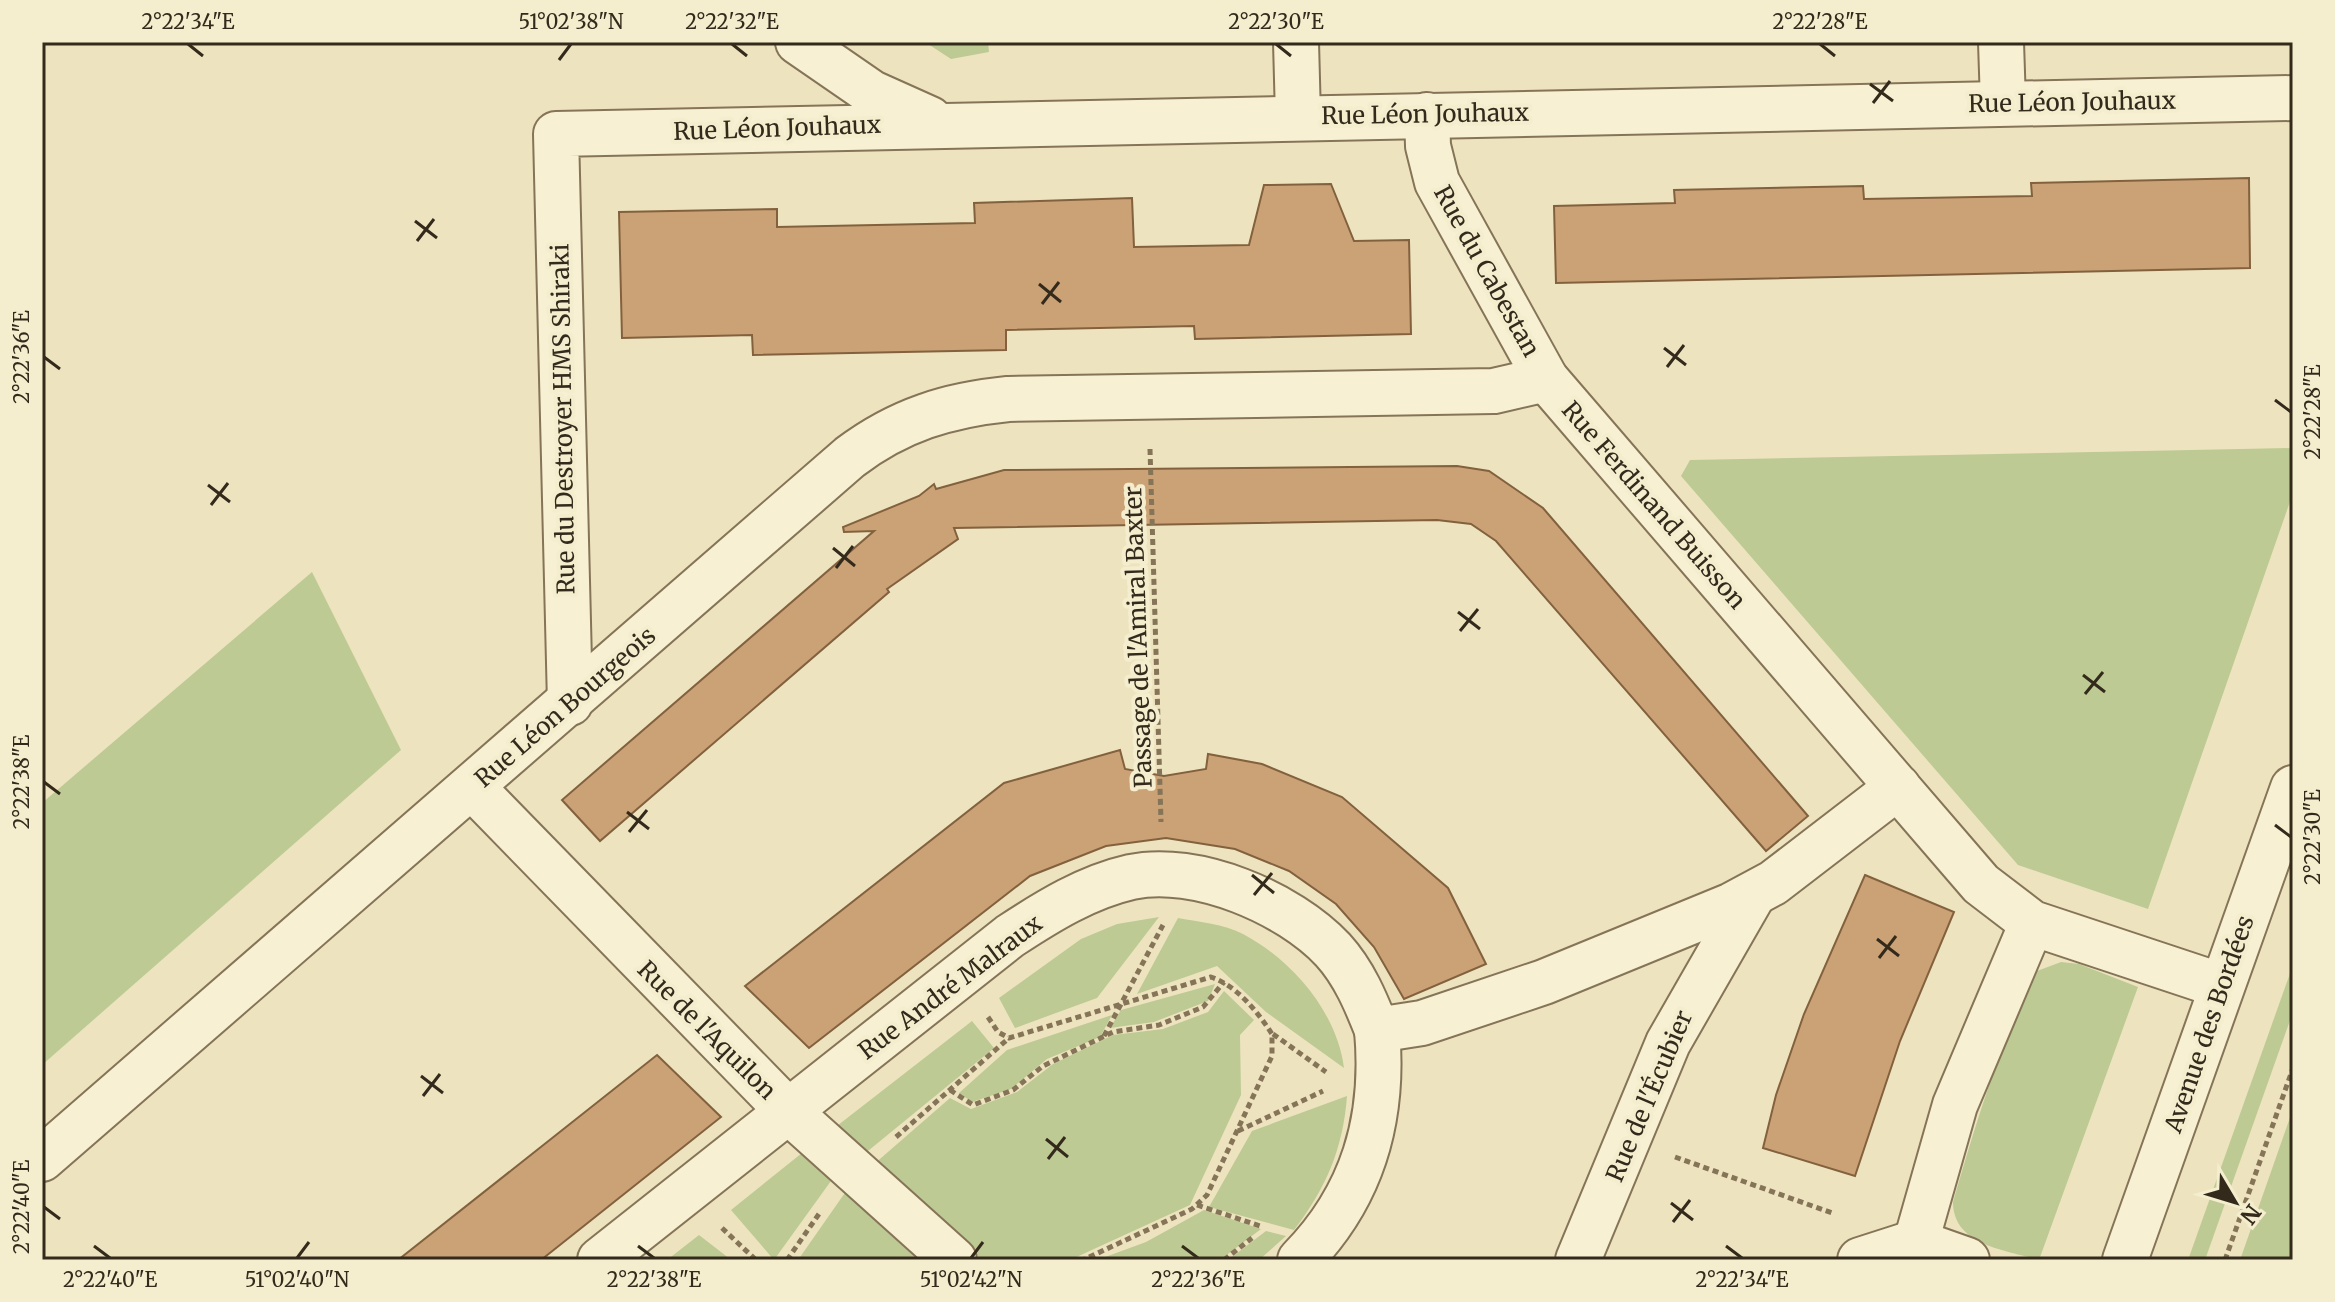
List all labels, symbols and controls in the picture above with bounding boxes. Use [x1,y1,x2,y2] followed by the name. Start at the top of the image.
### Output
[142,9,235,34] text: 2°22'34"E
[519,9,624,34] text: 51°02'38"N
[685,9,779,34] text: 2°22'32"E
[1228,9,1324,34] text: 2°22'30"E
[1773,9,1868,34] text: 2°22'28"E
[1968,85,2177,119] street label: Rue Léon Jouhaux
[1321,97,1530,131] street label: Rue Léon Jouhaux
[673,109,882,147] street label: Rue Léon Jouhaux
[1427,180,1547,362] street label: Rue du Cabestan
[544,243,582,595] street label: Rue du Destroyer HMS Shiraki
[9,310,34,404] text: 2°22'36"E
[2300,364,2325,459] text: 2°22'28"E
[1555,395,1753,615] street label: Rue Ferdinand Buisson
[1117,485,1159,789] street label: Passage de l'Amiral Baxter
[468,620,662,794] street label: Rue Léon Bourgeois
[9,734,34,829] text: 2°22'38"E
[2300,789,2325,885] text: 2°22'30"E
[852,907,1049,1066] street label: Rue André Malraux
[2157,911,2261,1138] street label: Avenue des Bordées
[631,954,783,1106] street label: Rue de l'Aquilon
[1598,1005,1699,1186] street label: Rue de l'Écubier
[9,1160,34,1254] text: 2°22'40"E
[2195,1162,2275,1242] north arrow
[2234,1199,2267,1230] text: N
[63,1267,157,1292] text: 2°22'40"E
[245,1267,350,1292] text: 51°02'40"N
[607,1267,702,1292] text: 2°22'38"E
[920,1267,1023,1292] text: 51°02'42"N
[1151,1267,1245,1292] text: 2°22'36"E
[1696,1267,1789,1292] text: 2°22'34"E

